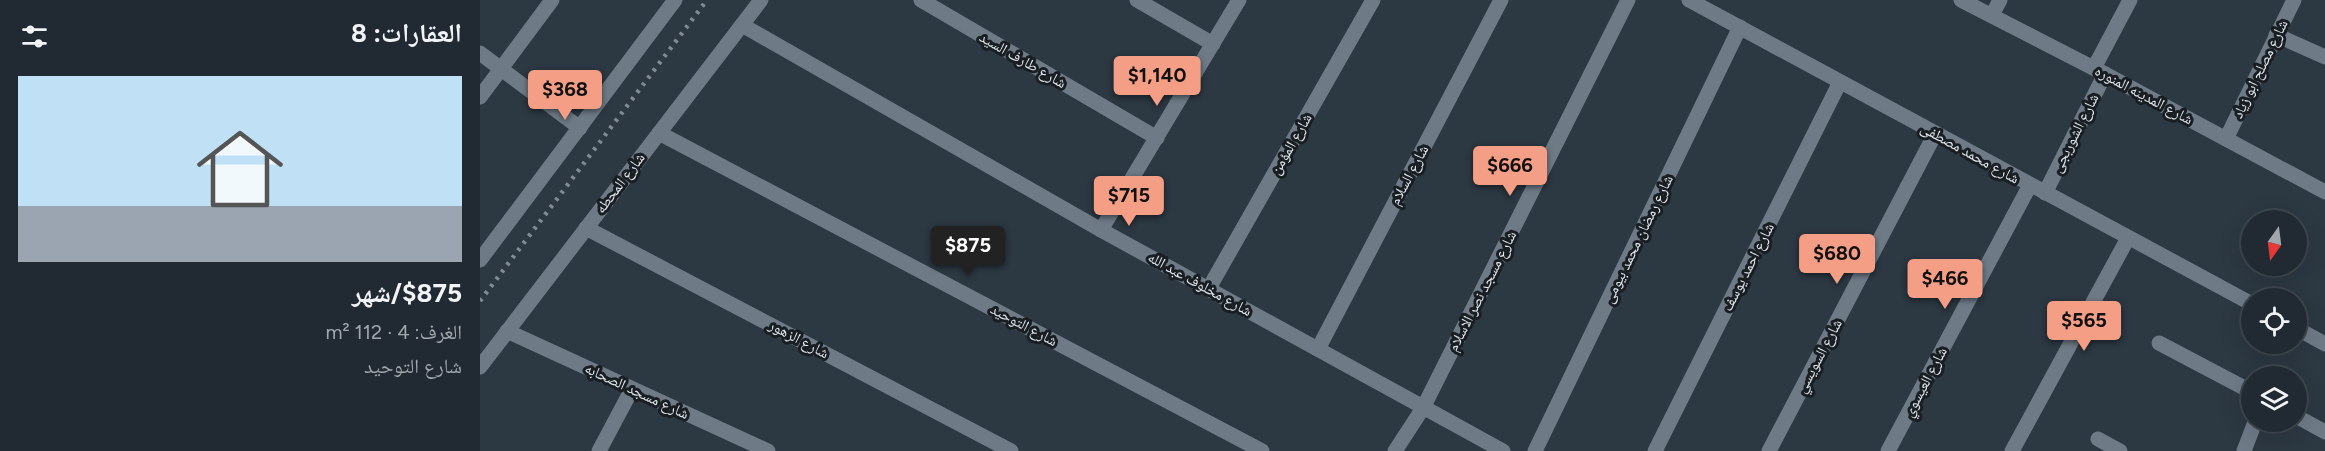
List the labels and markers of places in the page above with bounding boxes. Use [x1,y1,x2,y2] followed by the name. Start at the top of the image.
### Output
[1108,56,1206,107] pin: $1,140
[529,70,601,121] pin: $368
[1474,146,1546,197] pin: $666
[1093,176,1165,227] pin: $715
[932,226,1004,277] pin: $875
[1801,234,1873,285] pin: $680
[1909,259,1981,310] pin: $466
[2048,301,2120,352] pin: $565

